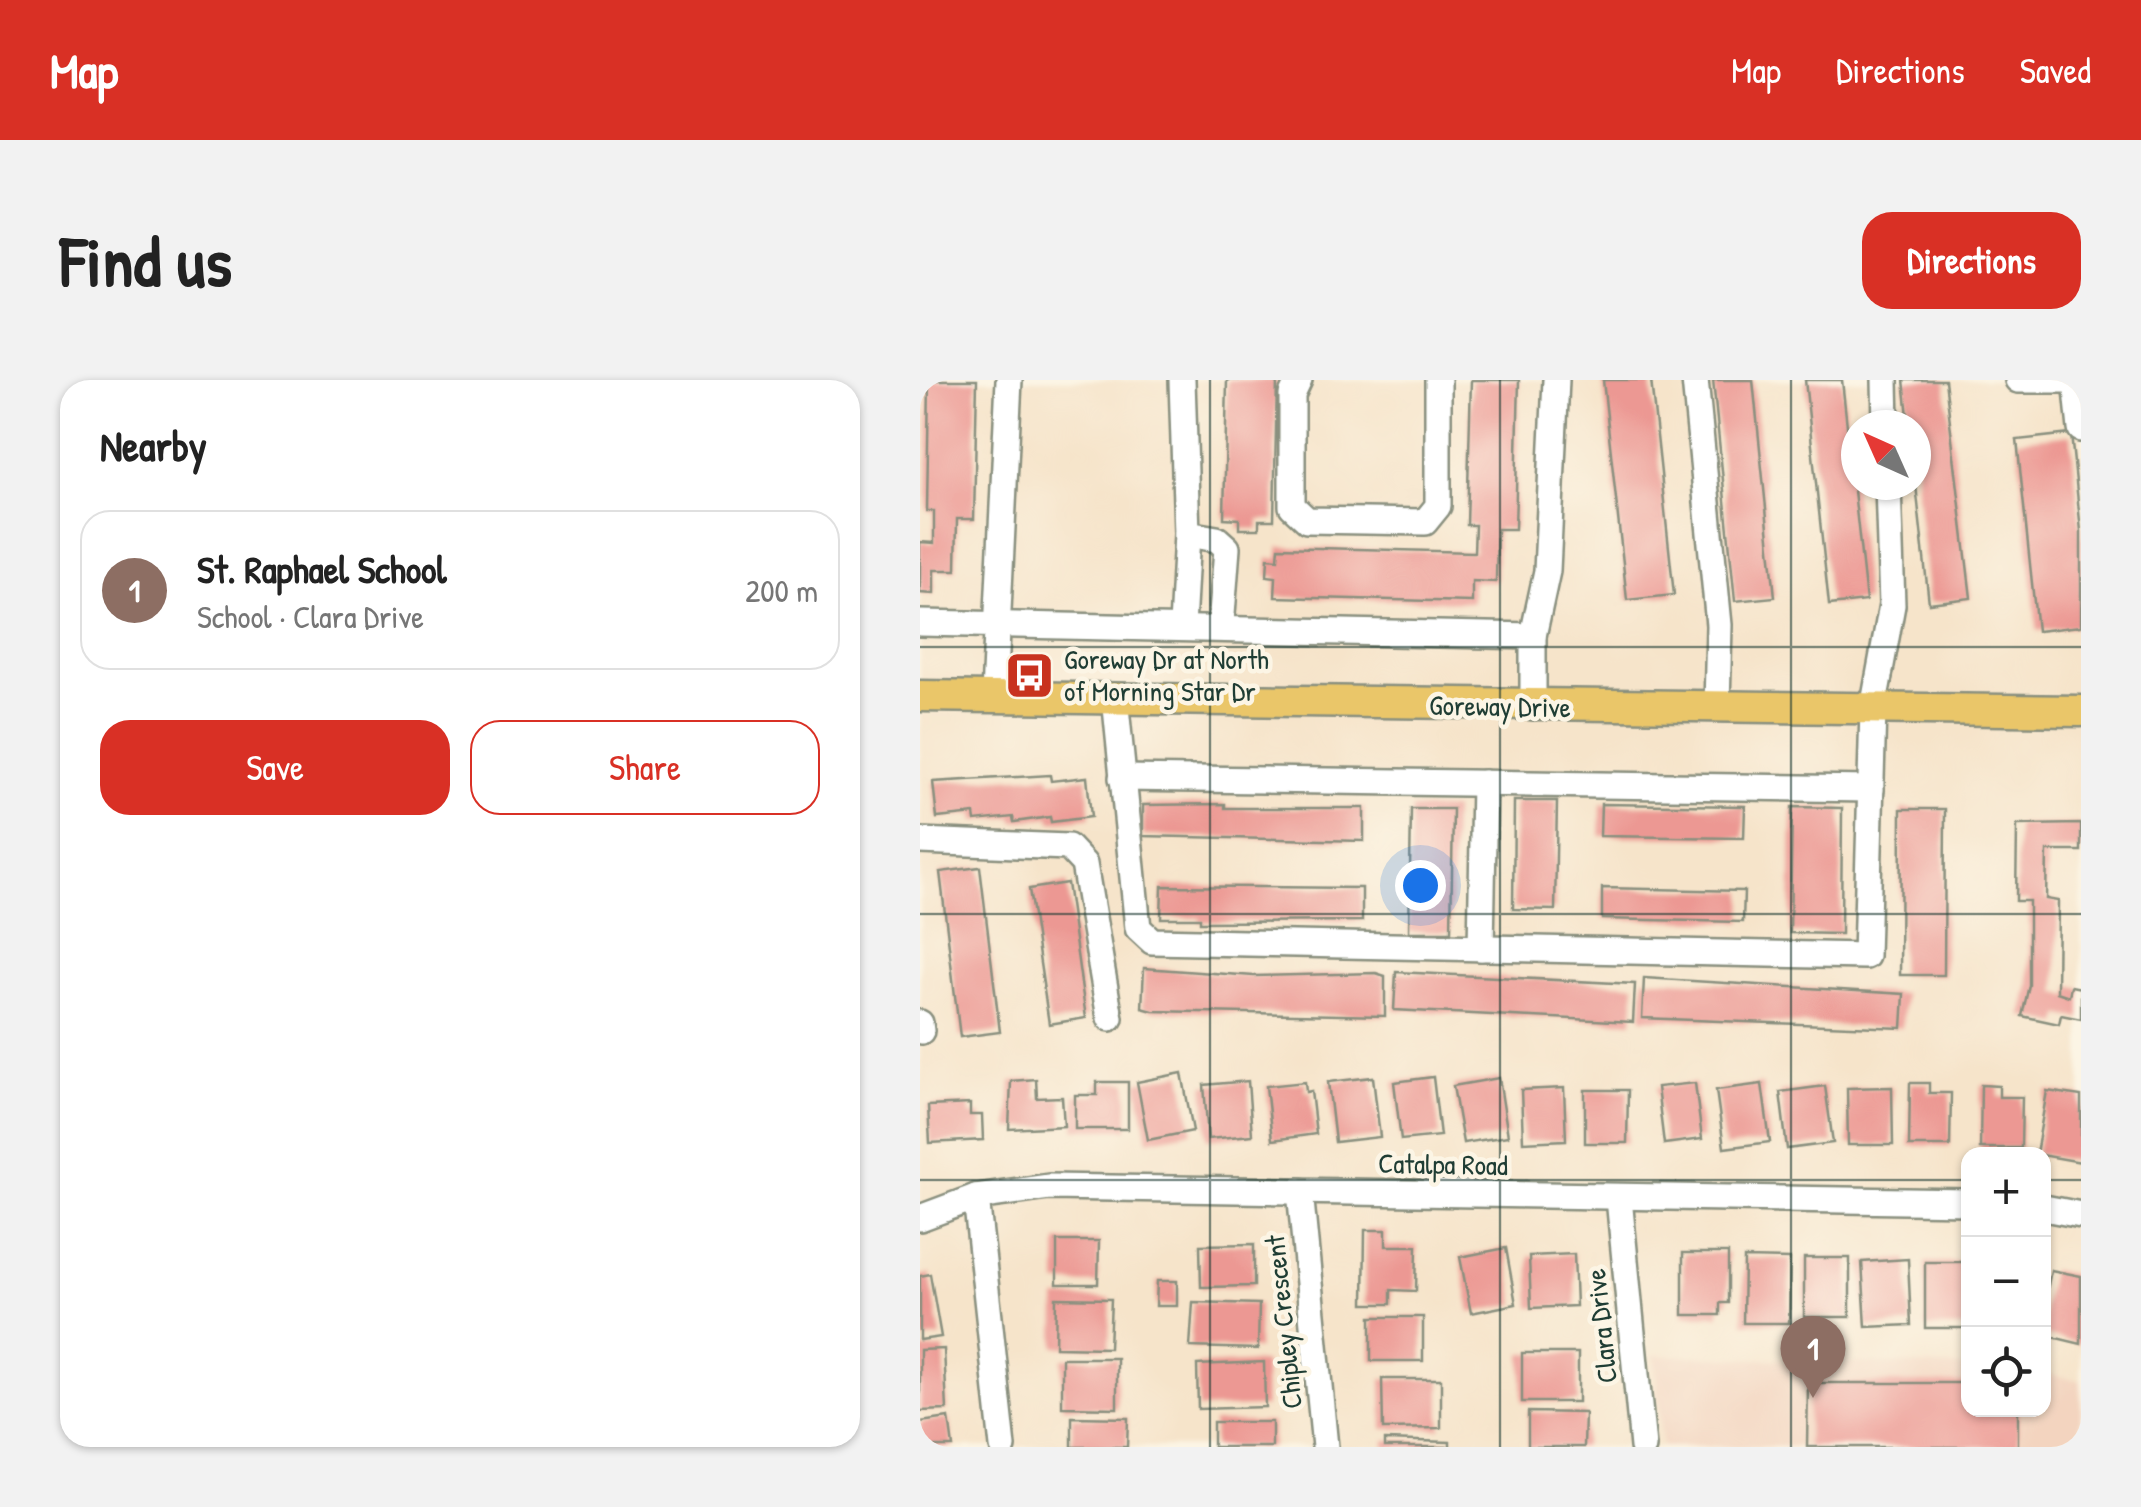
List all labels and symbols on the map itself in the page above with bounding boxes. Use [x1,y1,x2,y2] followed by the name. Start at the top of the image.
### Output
[1841,410,1931,500] north arrow
[1064,640,1269,710] place label: Goreway Dr at North of Morning Star Dr
[1003,649,1055,701] bus stop icon: Goreway Dr at North of Morning Star Dr
[1429,686,1571,726] street label: Goreway Drive
[1395,860,1446,911] your location
[1378,1144,1508,1184] street label: Catalpa Road
[1255,1233,1311,1411] street label: Chipley Crescent
[1576,1267,1626,1385] street label: Clara Drive
[1780,1316,1846,1398] pin: 1

